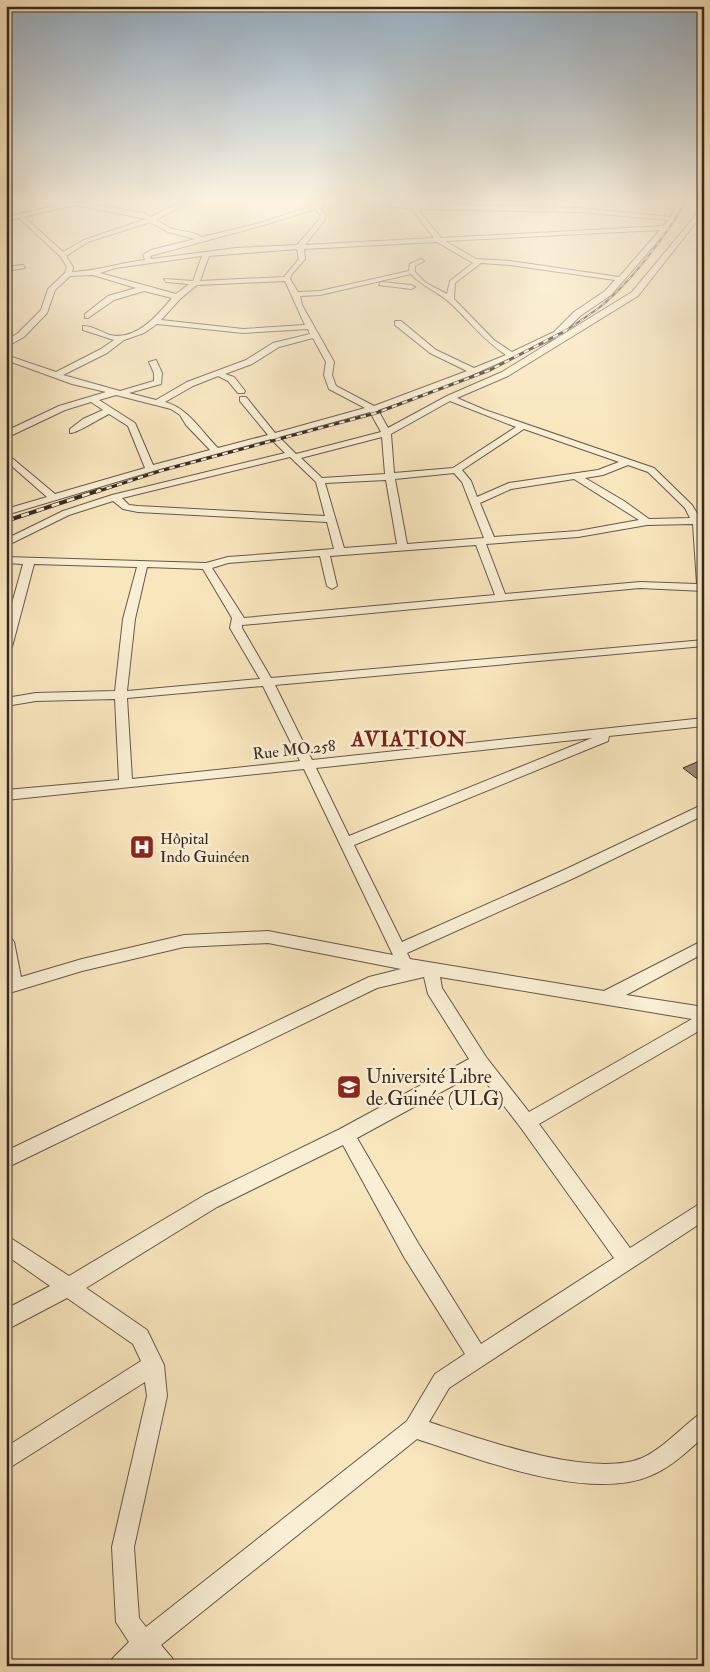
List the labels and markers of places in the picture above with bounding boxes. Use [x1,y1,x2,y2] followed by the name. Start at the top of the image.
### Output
[160,829,249,867] place label: Hôpital Indo Guinéen
[129,834,155,860] hospital icon: Hôpital Indo Guinéen
[366,1065,504,1111] place label: Université Libre de Guinée (ULG)
[336,1074,362,1100] school or university icon: Université Libre de Guinée (ULG)

